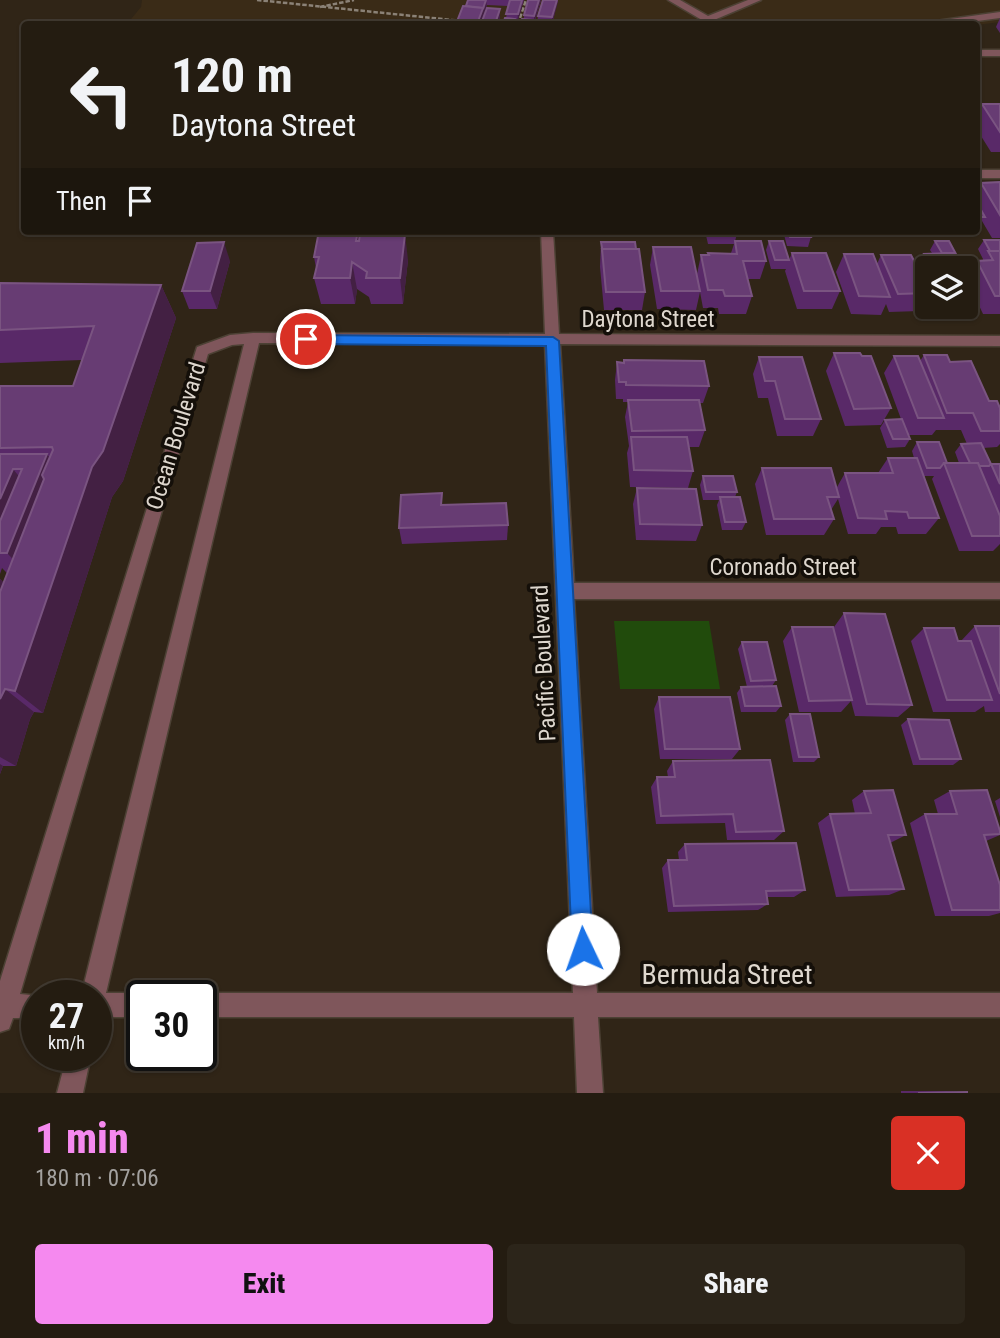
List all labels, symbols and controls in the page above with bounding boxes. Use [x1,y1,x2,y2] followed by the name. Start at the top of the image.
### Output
[171,47,293,104] text: 120 m
[56,49,147,140] icon: left
[171,106,356,144] text: Daytona Street
[121,182,159,220] icon: arrive
[56,186,107,216] text: Then
[915,256,978,319] map controls
[915,256,978,319] button: layers
[581,306,715,333] street label: Daytona Street
[276,309,336,369] pin
[287,320,325,358] icon: arrive
[141,359,211,513] street label: Ocean Boulevard
[709,554,857,581] street label: Coronado Street
[526,584,562,742] street label: Pacific Boulevard
[546,912,620,986] position arrow
[642,958,812,991] street label: Bermuda Street
[126,980,217,1071] speed limit sign: 30
[49,996,84,1037] text: 27
[48,1032,85,1053] text: km/h
[35,1114,129,1163] text: 1 min
[891,1116,965,1190] button: close
[35,1165,159,1192] text: 180 m · 07:06
[35,1244,493,1324] button: Exit
[507,1244,965,1324] button: Share

